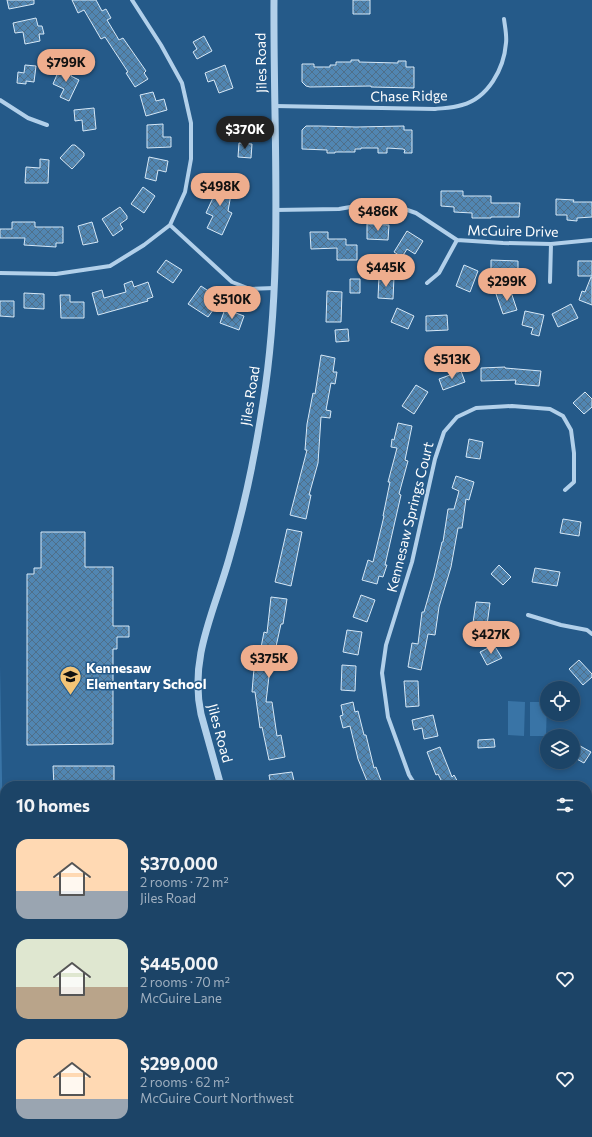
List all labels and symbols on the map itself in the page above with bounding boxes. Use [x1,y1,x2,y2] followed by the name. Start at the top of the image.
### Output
[251,33,270,93] street label: Jiles Road
[38,49,94,83] pin: $799K
[370,86,448,105] street label: Chase Ridge
[217,116,273,150] pin: $370K
[192,173,248,207] pin: $498K
[350,198,406,232] pin: $486K
[467,221,559,240] street label: McGuire Drive
[358,254,414,288] pin: $445K
[479,268,535,302] pin: $299K
[204,286,260,320] pin: $510K
[424,346,480,380] pin: $513K
[236,365,263,427] street label: Jiles Road
[383,440,437,594] street label: Kennesaw Springs Court
[463,621,519,655] pin: $427K
[241,645,297,679] pin: $375K
[86,659,206,692] place label: Kennesaw Elementary School
[57,663,83,696] school or university icon: Kennesaw Elementary School
[204,702,237,764] street label: Jiles Road

